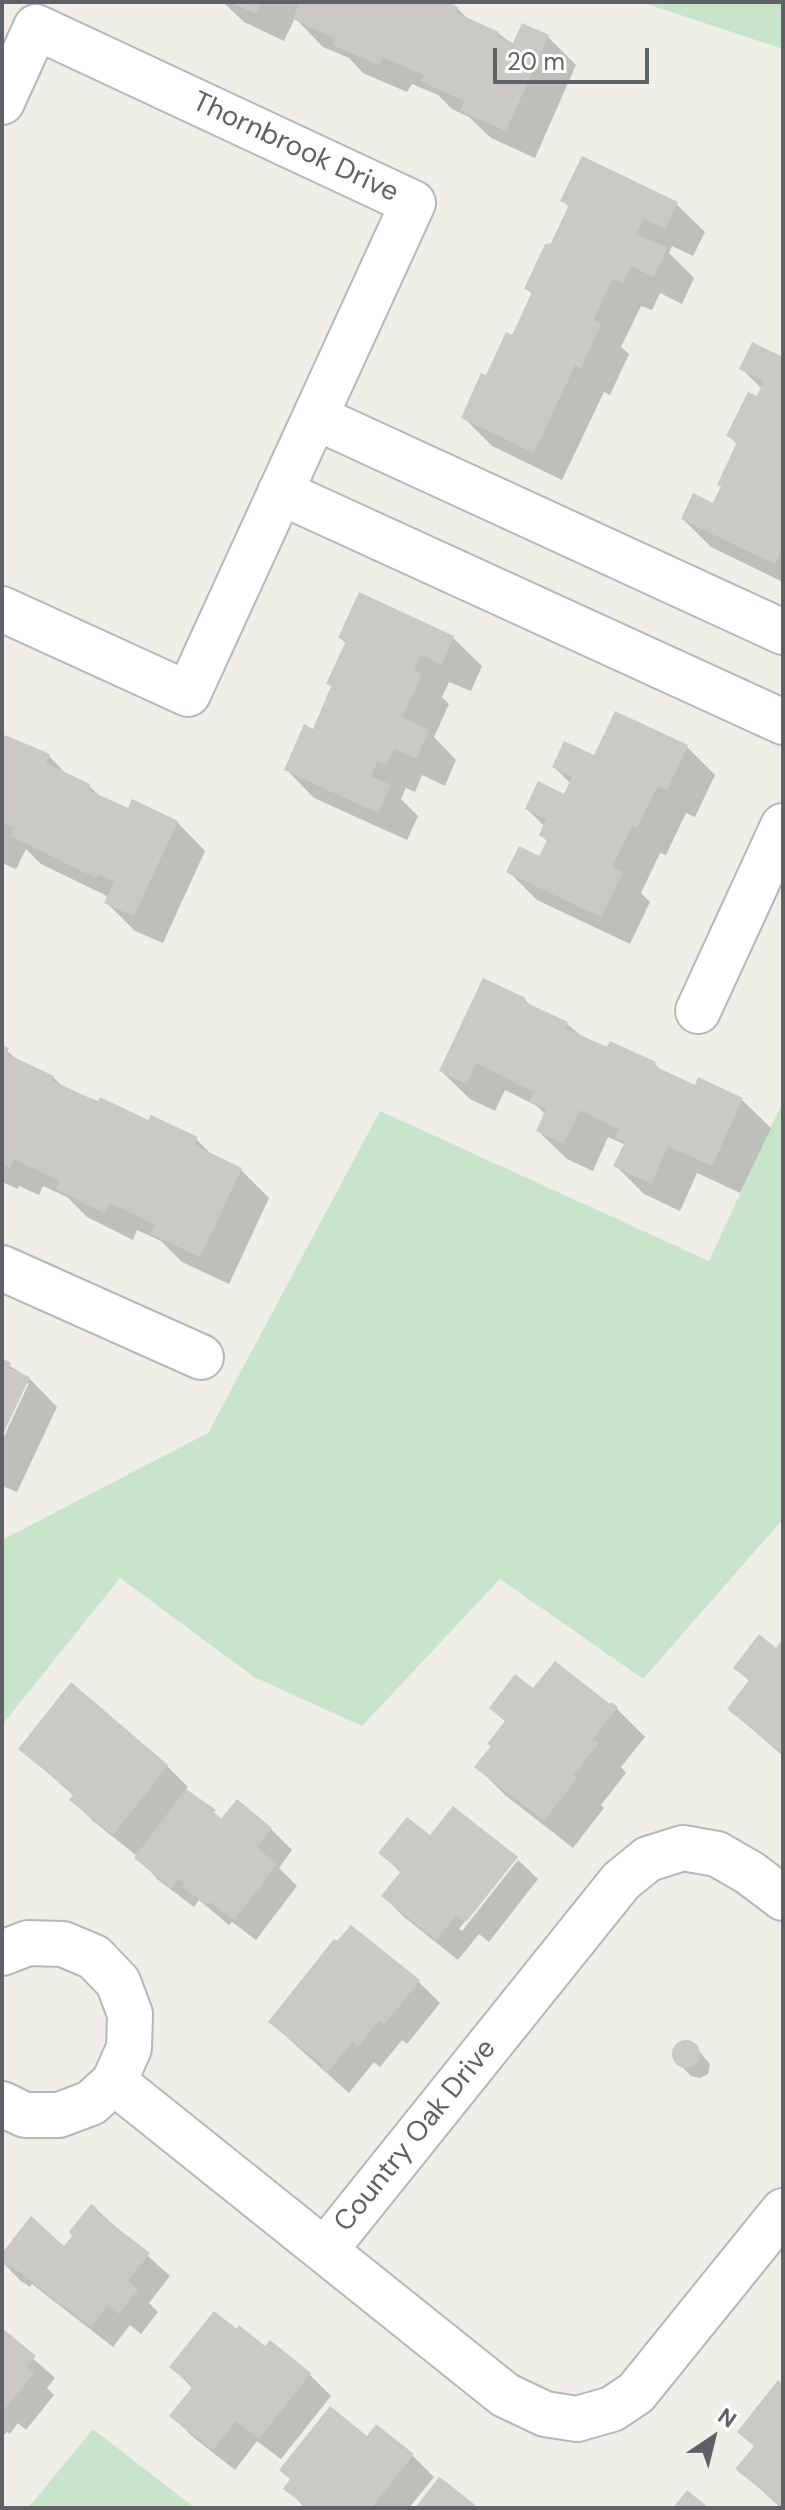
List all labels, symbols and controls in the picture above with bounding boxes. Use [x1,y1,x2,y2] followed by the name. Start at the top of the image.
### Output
[497,32,653,82] scale bar
[507,46,565,77] text: 20 m
[187,86,403,210] street label: Thornbrook Drive
[328,2033,504,2239] street label: Country Oak Drive
[673,2398,753,2478] north arrow
[712,2401,742,2434] text: N

